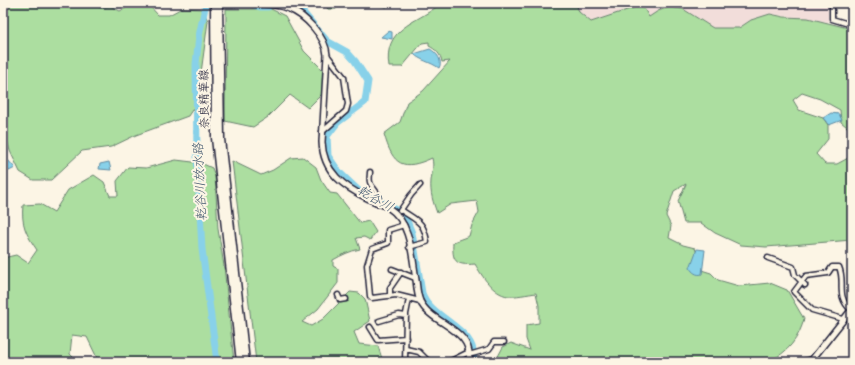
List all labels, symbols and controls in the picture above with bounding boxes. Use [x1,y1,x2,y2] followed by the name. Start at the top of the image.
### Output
[196,69,212,129] street label: 奈良精華線
[190,142,209,221] water label: 乾谷川放水路
[355,182,396,215] water label: 乾谷川

